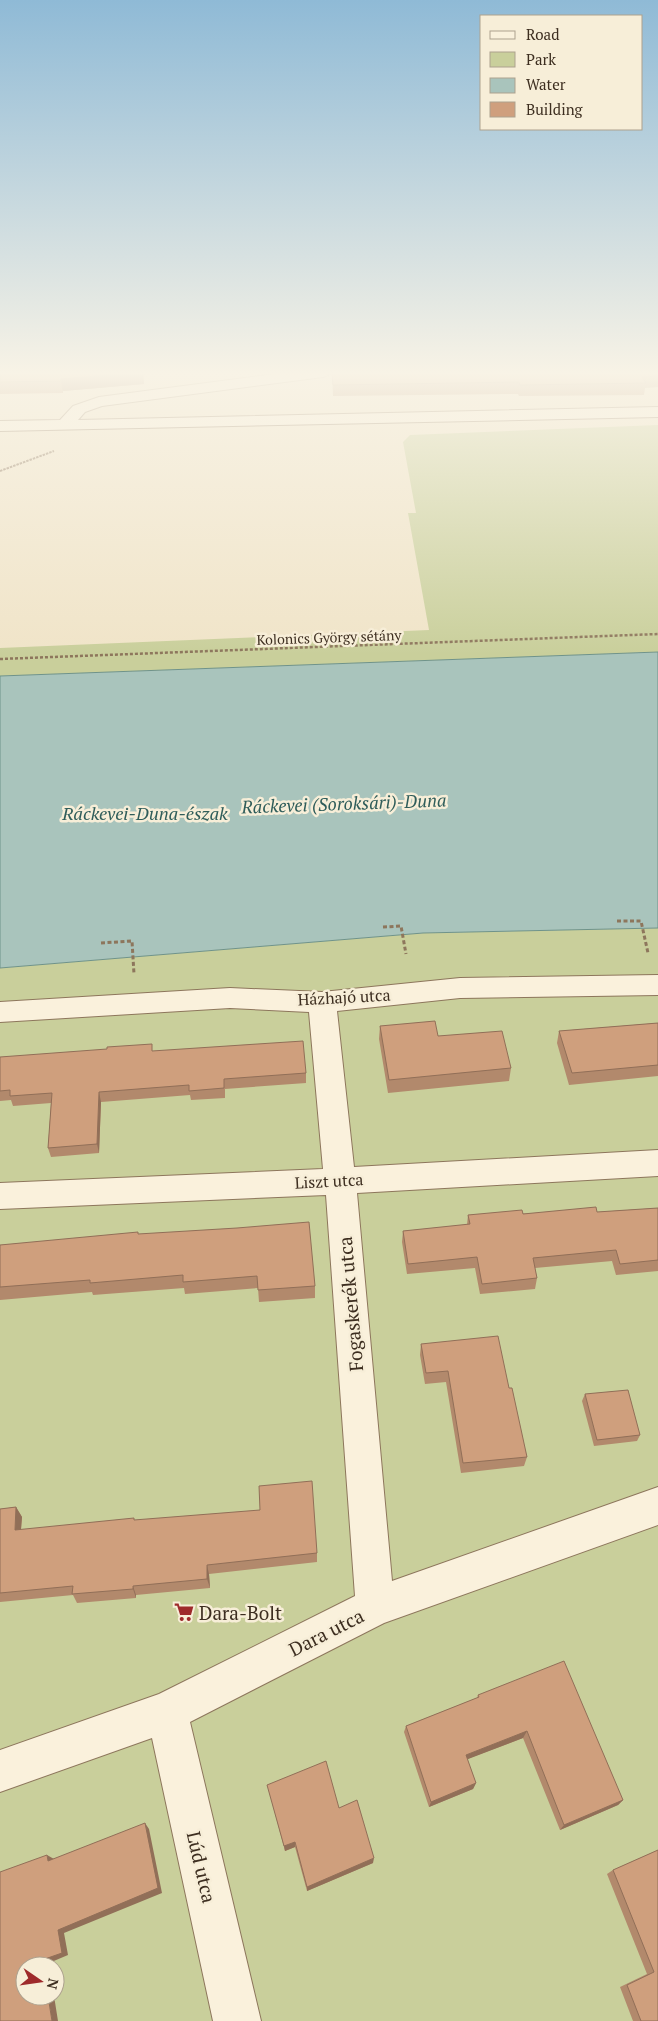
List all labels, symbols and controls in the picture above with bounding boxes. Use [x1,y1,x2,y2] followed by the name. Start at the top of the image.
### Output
[480,15,643,130] legend
[526,24,559,44] text: Road
[526,49,556,69] text: Park
[526,74,566,94] text: Water
[526,99,584,119] text: Building
[256,625,403,649] street label: Kolonics György sétány
[240,787,447,819] water label: Ráckevei (Soroksári)-Duna
[61,801,228,825] water label: Ráckevei-Duna-észak
[297,984,391,1010] street label: Házhajó utca
[294,1168,364,1194] street label: Liszt utca
[332,1235,368,1373] street label: Fogaskerék utca
[199,1600,282,1625] place label: Dara-Bolt
[173,1601,195,1623] supermarket icon: Dara-Bolt
[284,1602,368,1662] street label: Dara utca
[182,1829,222,1906] street label: Lúd utca
[15,1956,65,2006] north arrow
[43,1977,64,1992] text: N

